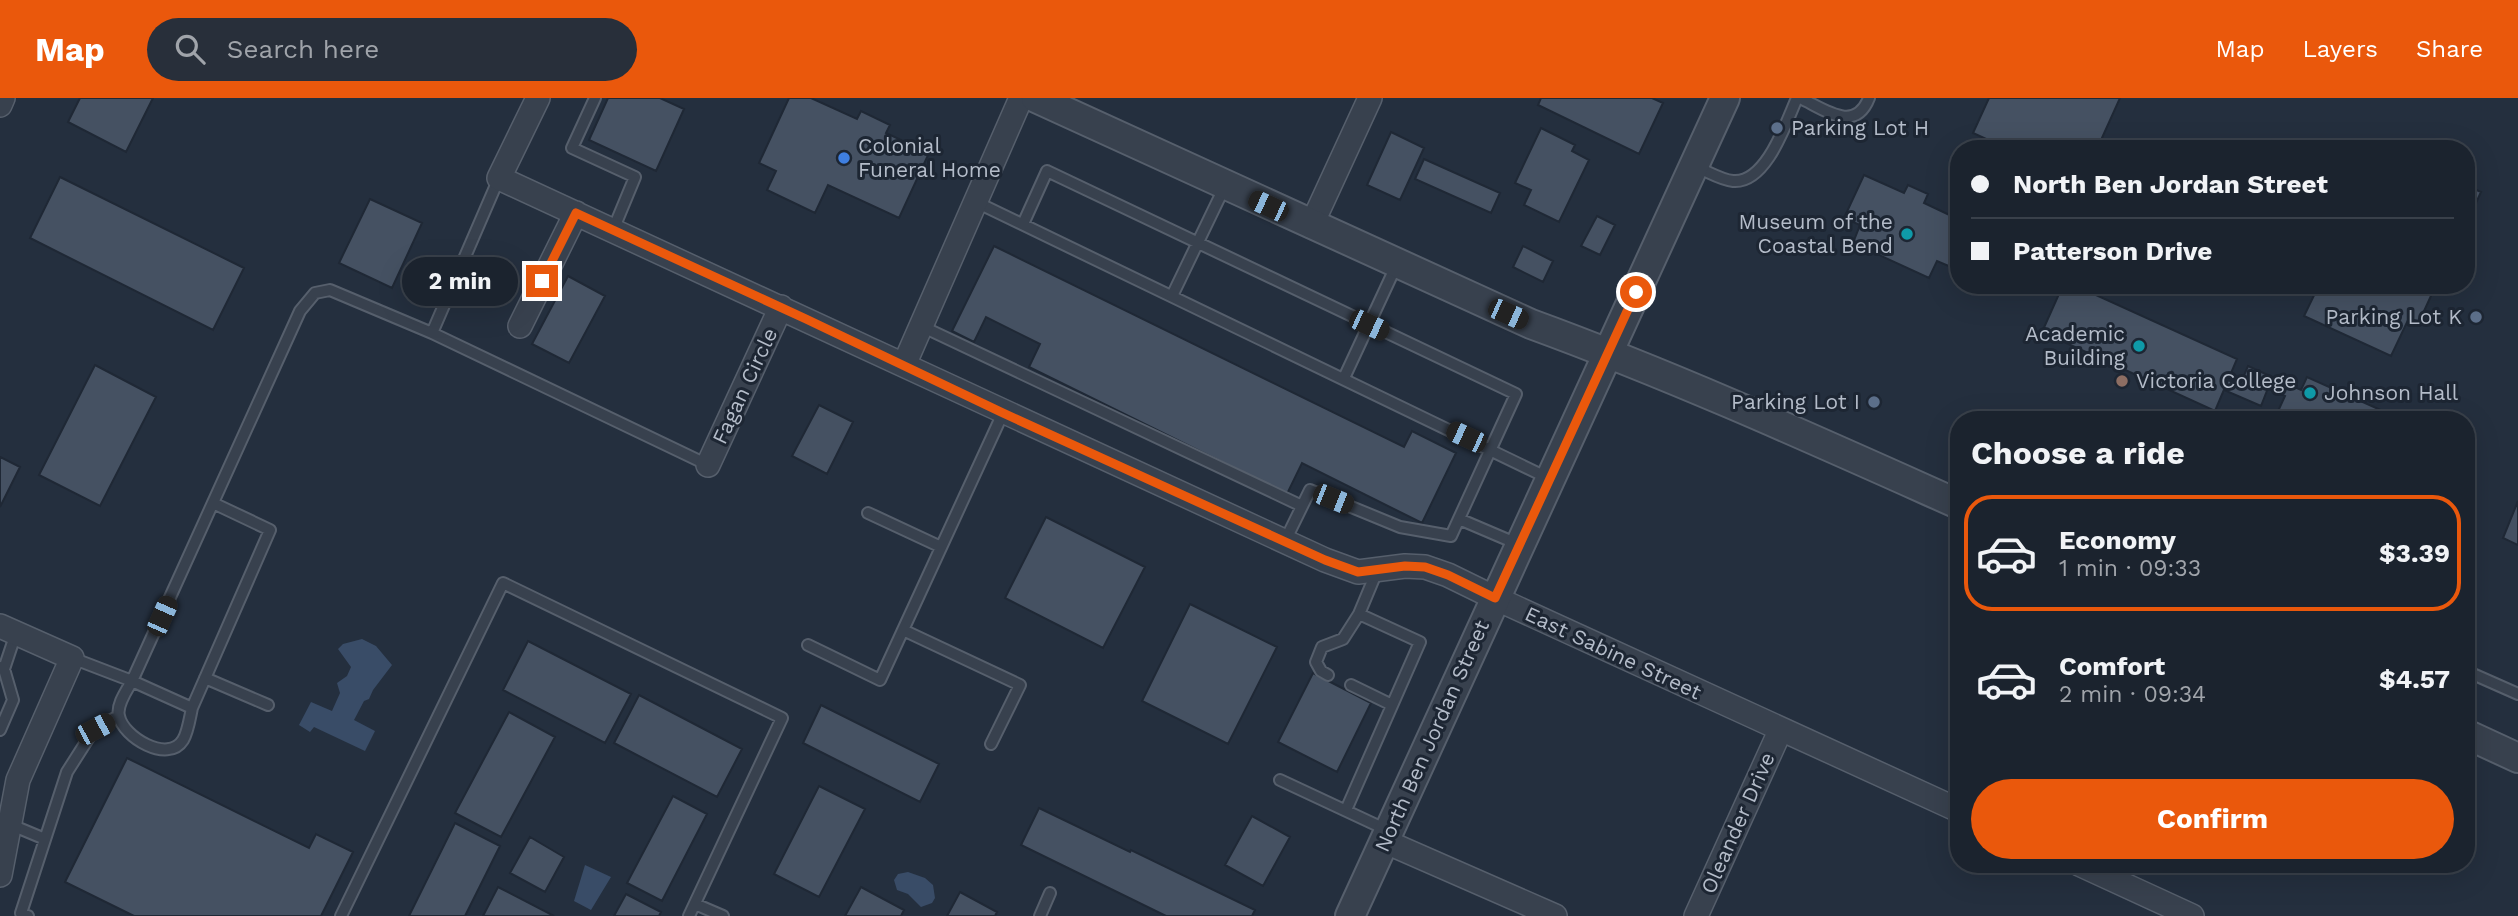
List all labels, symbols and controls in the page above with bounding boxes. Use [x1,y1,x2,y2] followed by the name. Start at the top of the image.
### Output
[147,18,637,81] search box
[35,30,105,69] text: Map
[171,30,209,68] icon: search
[227,34,379,64] text: Search here
[2216,35,2264,63] text: Map
[2302,35,2378,63] text: Layers
[2416,35,2483,63] text: Share
[1791,115,1929,140] place label: Parking Lot H
[1769,120,1785,136] marker: Parking Lot H
[858,133,1001,182] place label: Colonial Funeral Home
[836,150,852,166] marker: Colonial Funeral Home
[2013,169,2328,199] text: North Ben Jordan Street
[1245,188,1292,224] car
[1738,209,1893,258] place label: Museum of the Coastal Bend
[1899,226,1915,242] marker: Museum of the Coastal Bend
[2013,236,2212,266] text: Patterson Drive
[402,256,518,306] callout: 2 min
[526,265,558,297] route end
[429,268,491,295] text: 2 min
[1620,276,1652,308] route start
[1485,296,1532,332] car
[2326,304,2462,329] place label: Parking Lot K
[1346,307,1393,343] car
[2468,309,2484,325] marker: Parking Lot K
[2025,321,2126,370] place label: Academic Building
[707,324,782,448] street label: Fagan Circle
[2131,338,2147,354] marker: Academic Building
[2136,368,2296,393] place label: Victoria College
[2114,373,2130,389] marker: Victoria College
[2324,380,2459,405] place label: Johnson Hall
[2302,385,2318,401] marker: Johnson Hall
[1731,389,1860,414] place label: Parking Lot I
[1866,394,1882,410] marker: Parking Lot I
[1443,419,1490,455] car
[1971,434,2185,472] text: Choose a ride
[1310,481,1357,517] car
[1975,522,2038,585] icon: car
[2059,525,2176,555] text: Economy
[2379,538,2450,568] text: $3.39
[2059,555,2201,582] text: 1 min · 09:33
[144,593,181,639] car
[1521,601,1706,704] street label: East Sabine Street
[1369,616,1494,856] street label: North Ben Jordan Street
[1975,648,2038,711] icon: car
[2059,651,2165,681] text: Comfort
[2379,664,2450,694] text: $4.57
[2059,681,2206,708] text: 2 min · 09:34
[72,710,119,748] car
[1695,748,1780,897] street label: Oleander Drive
[1971,779,2454,859] button: Confirm

